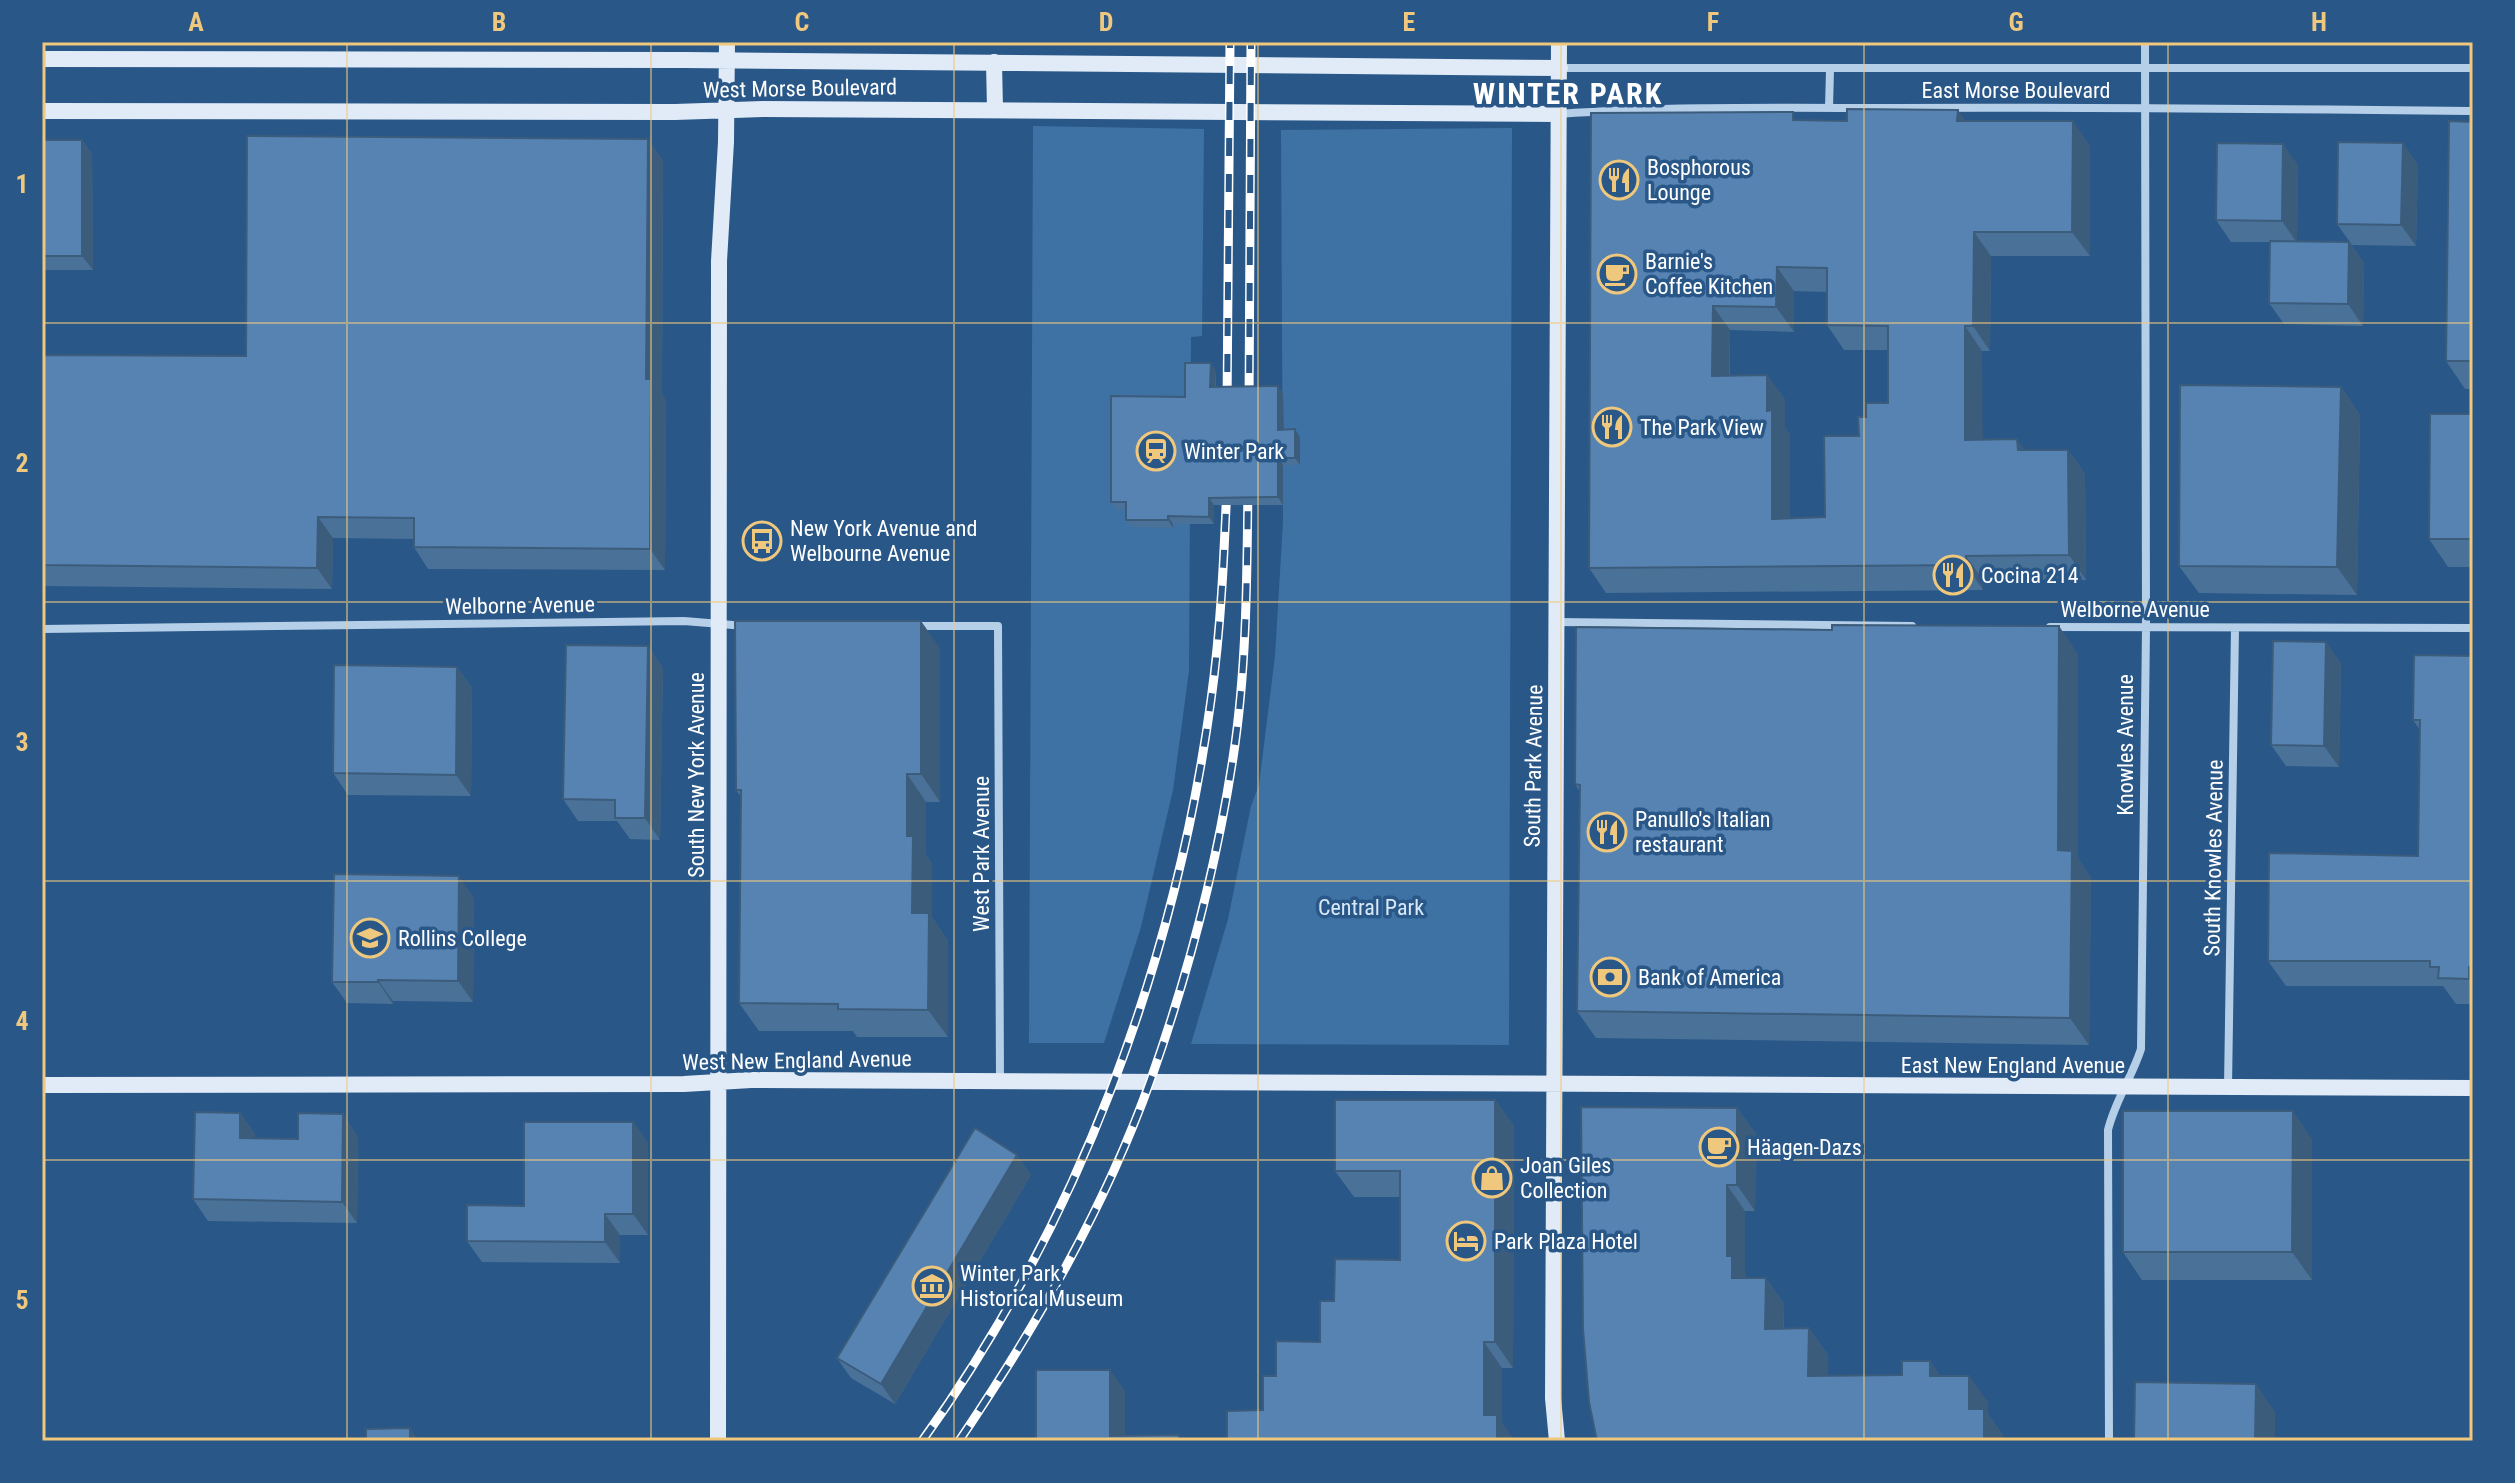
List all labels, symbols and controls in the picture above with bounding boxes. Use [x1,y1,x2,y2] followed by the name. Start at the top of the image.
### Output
[188,7,204,37] text: A
[492,7,506,37] text: B
[795,7,810,37] text: C
[1099,7,1113,37] text: D
[1403,7,1416,37] text: E
[1707,7,1719,37] text: F
[2008,7,2024,37] text: G
[2311,7,2327,37] text: H
[703,74,897,103] street label: West Morse Boulevard
[1473,76,1663,111] district label: WINTER PARK
[1922,78,2110,103] street label: East Morse Boulevard
[1647,155,1751,205] place label: Bosphorous Lounge
[1598,159,1640,201] restaurant icon: Bosphorous Lounge
[15,169,29,199] text: 1
[1645,249,1773,299] place label: Barnie's Coffee Kitchen
[1596,253,1638,295] cafe icon: Barnie's Coffee Kitchen
[1591,406,1633,448] restaurant icon: The Park View
[1640,415,1764,440] place label: The Park View
[1135,430,1177,472] station icon: Winter Park
[1184,439,1284,464] place label: Winter Park
[15,448,29,478] text: 2
[790,516,977,566] place label: New York Avenue and Welbourne Avenue
[741,520,783,562] bus stop icon: New York Avenue and Welbourne Avenue
[1932,554,1974,596] restaurant icon: Cocina 214
[1981,563,2079,588] place label: Cocina 214
[445,592,595,619] street label: Welborne Avenue
[2060,597,2210,622] street label: Welborne Avenue
[684,672,709,878] street label: South New York Avenue
[2113,674,2138,816] street label: Knowles Avenue
[1520,684,1547,848] street label: South Park Avenue
[15,727,29,757] text: 3
[2199,759,2228,957] street label: South Knowles Avenue
[969,776,994,932] street label: West Park Avenue
[1635,807,1771,857] place label: Panullo's Italian restaurant
[1586,811,1628,853] restaurant icon: Panullo's Italian restaurant
[1318,895,1424,920] park label: Central Park
[349,917,391,959] school or university icon: Rollins College
[398,926,527,951] place label: Rollins College
[1589,956,1631,998] bank icon: Bank of America
[1638,965,1781,990] place label: Bank of America
[15,1006,29,1036] text: 4
[682,1046,912,1075] street label: West New England Avenue
[1901,1053,2125,1078] street label: East New England Avenue
[1698,1126,1740,1168] cafe icon: Häagen-Dazs
[1747,1135,1862,1160] place label: Häagen-Dazs
[1520,1153,1611,1203] place label: Joan Giles Collection
[1471,1157,1513,1199] shop icon: Joan Giles Collection
[1445,1220,1487,1262] hotel icon: Park Plaza Hotel
[1494,1229,1638,1254] place label: Park Plaza Hotel
[960,1261,1123,1311] place label: Winter Park Historical Museum
[911,1265,953,1307] museum icon: Winter Park Historical Museum
[15,1285,29,1315] text: 5

